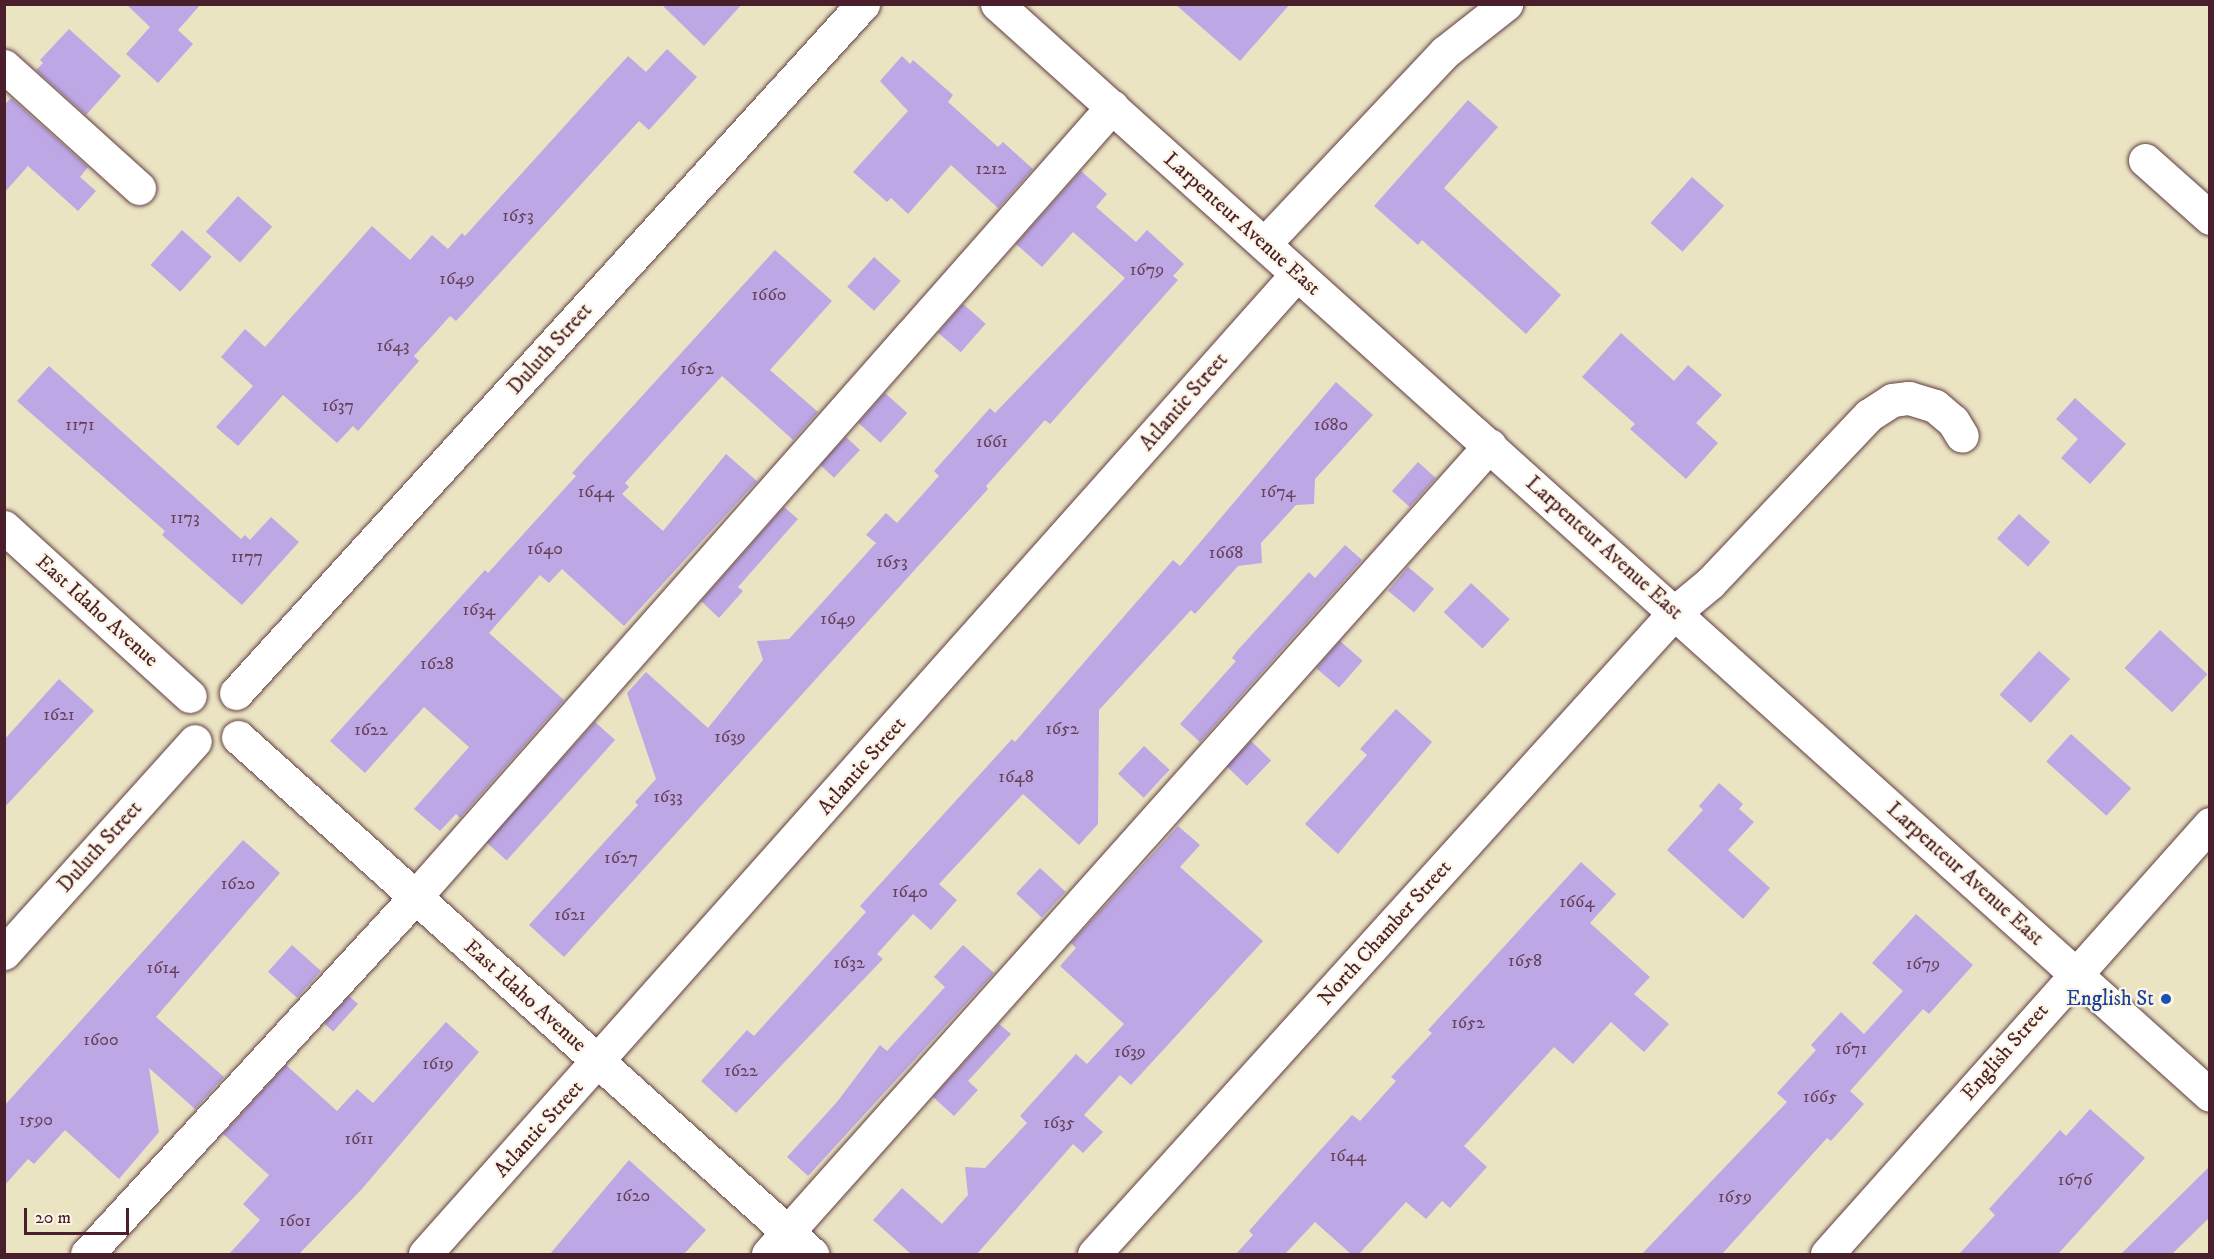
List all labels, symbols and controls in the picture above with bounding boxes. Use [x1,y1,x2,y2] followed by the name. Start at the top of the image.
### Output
[1158,147,1326,301] street label: Larpenteur Avenue East
[976,158,1006,180] house number: 1212
[502,205,534,227] house number: 1653
[1130,259,1164,281] house number: 1679
[439,268,475,290] house number: 1649
[752,284,786,306] house number: 1660
[502,298,598,400] street label: Duluth Street
[377,335,409,357] house number: 1643
[1135,348,1233,456] street label: Atlantic Street
[680,358,714,380] house number: 1652
[322,395,354,417] house number: 1637
[65,414,95,436] house number: 1171
[1314,414,1348,436] house number: 1680
[976,431,1008,453] house number: 1661
[1520,471,1688,625] street label: Larpenteur Avenue East
[578,481,614,503] house number: 1644
[1260,481,1296,503] house number: 1674
[170,507,200,529] house number: 1173
[527,538,563,560] house number: 1640
[1209,542,1243,564] house number: 1668
[231,546,263,568] house number: 1177
[31,549,163,673] street label: East Idaho Avenue
[876,551,908,573] house number: 1653
[463,599,495,621] house number: 1634
[820,608,856,630] house number: 1649
[420,653,454,675] house number: 1628
[43,704,75,726] house number: 1621
[813,712,911,820] street label: Atlantic Street
[1045,718,1079,740] house number: 1652
[354,719,388,741] house number: 1622
[714,726,746,748] house number: 1639
[998,766,1034,788] house number: 1648
[653,786,683,808] house number: 1633
[52,796,148,898] street label: Duluth Street
[1881,797,2049,951] street label: Larpenteur Avenue East
[604,847,638,869] house number: 1627
[1313,855,1457,1011] street label: North Chamber Street
[221,873,255,895] house number: 1620
[892,881,928,903] house number: 1640
[1559,891,1595,913] house number: 1664
[554,904,586,926] house number: 1621
[459,934,591,1058] street label: East Idaho Avenue
[1508,950,1542,972] house number: 1658
[833,952,865,974] house number: 1632
[1906,953,1940,975] house number: 1679
[147,957,179,979] house number: 1614
[2066,986,2154,1012] place label: English St
[2159,992,2173,1006] marker: English St
[1956,998,2054,1106] street label: English Street
[1451,1012,1485,1034] house number: 1652
[83,1029,119,1051] house number: 1600
[1835,1038,1867,1060] house number: 1671
[1114,1041,1146,1063] house number: 1639
[422,1053,454,1075] house number: 1619
[724,1060,758,1082] house number: 1622
[489,1075,589,1183] street label: Atlantic Street
[1803,1086,1837,1108] house number: 1665
[19,1109,53,1131] house number: 1590
[1043,1112,1075,1134] house number: 1635
[344,1128,374,1150] house number: 1611
[1330,1145,1366,1167] house number: 1644
[2058,1169,2092,1191] house number: 1676
[616,1185,650,1207] house number: 1620
[1718,1186,1752,1208] house number: 1659
[27,1196,132,1234] scale bar
[35,1207,71,1229] text: 20 m
[279,1210,311,1232] house number: 1601

